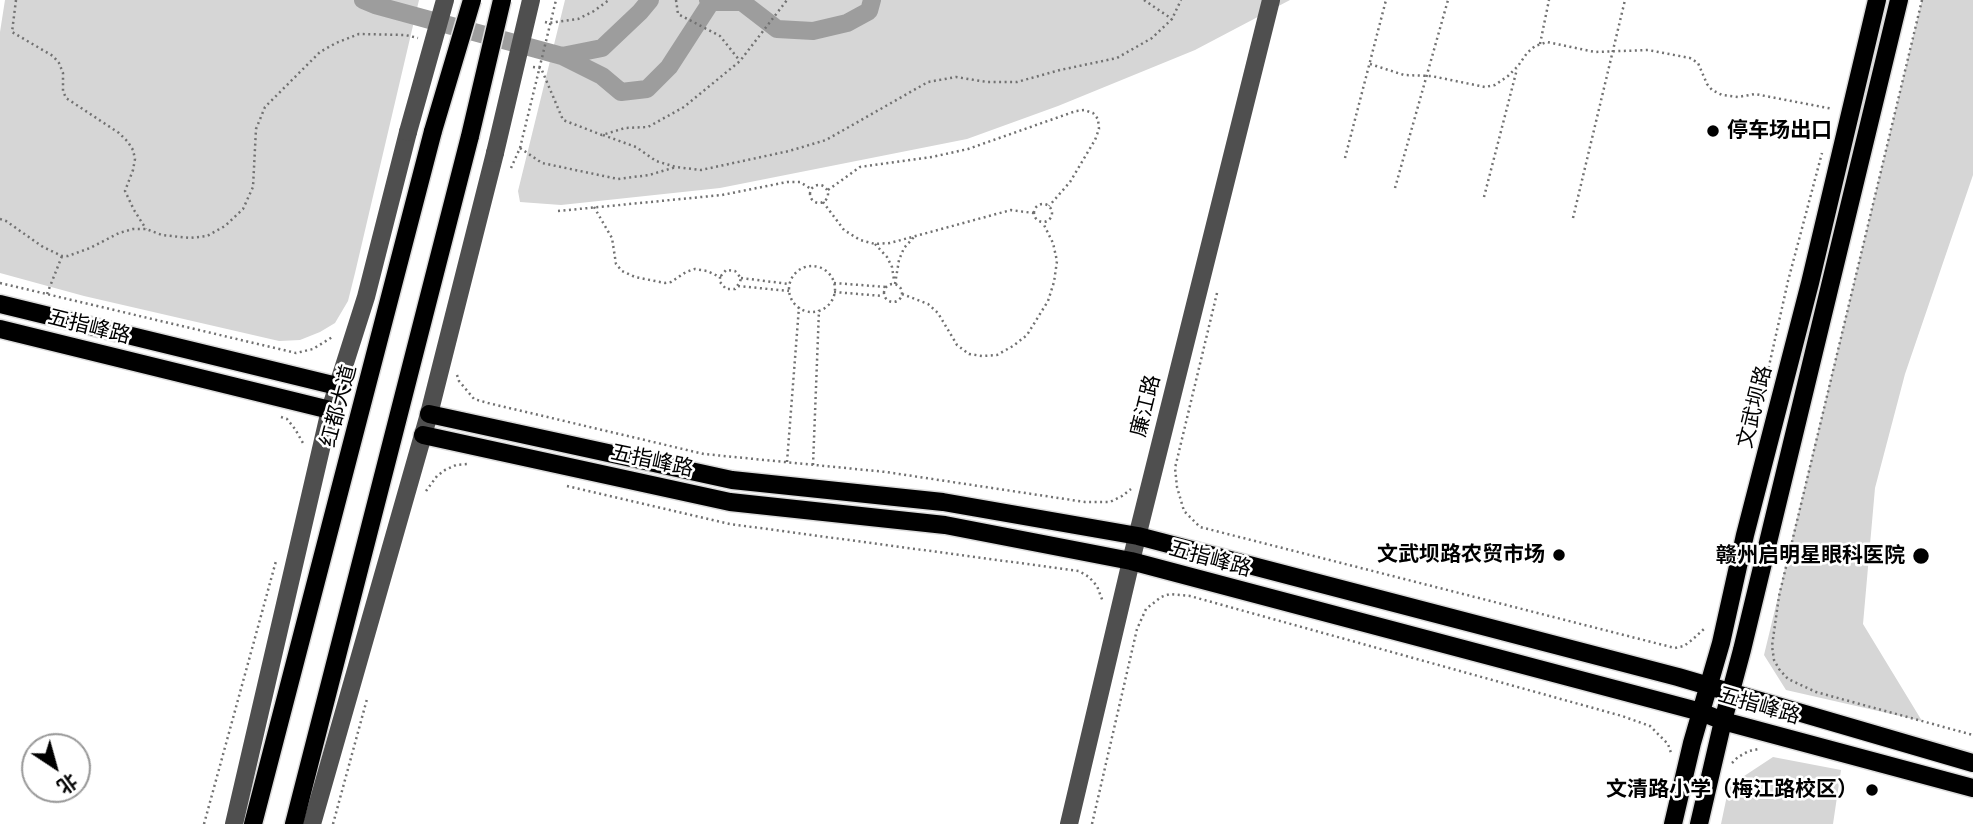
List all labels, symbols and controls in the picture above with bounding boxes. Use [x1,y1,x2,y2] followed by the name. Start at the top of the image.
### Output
[1727,118,1832,144] place label: 停车场出口
[1705,123,1721,139] marker: 停车场出口
[45,305,133,349] street label: 五指峰路
[316,362,362,450] street label: 红都大道
[1733,363,1777,451] street label: 文武坝路
[1126,372,1166,440] street label: 廉江路
[608,440,696,482] street label: 五指峰路
[1166,536,1254,582] street label: 五指峰路
[1377,542,1545,568] place label: 文武坝路农贸市场
[1716,543,1905,569] place label: 赣州启明星眼科医院
[1911,546,1931,566] marker: 赣州启明星眼科医院
[1551,547,1567,563] marker: 文武坝路农贸市场
[1715,682,1803,730] street label: 五指峰路
[21,733,91,803] north arrow
[53,769,82,799] text: 北
[1606,777,1858,803] place label: 文清路小学（梅江路校区）
[1864,782,1880,798] marker: 文清路小学（梅江路校区）

